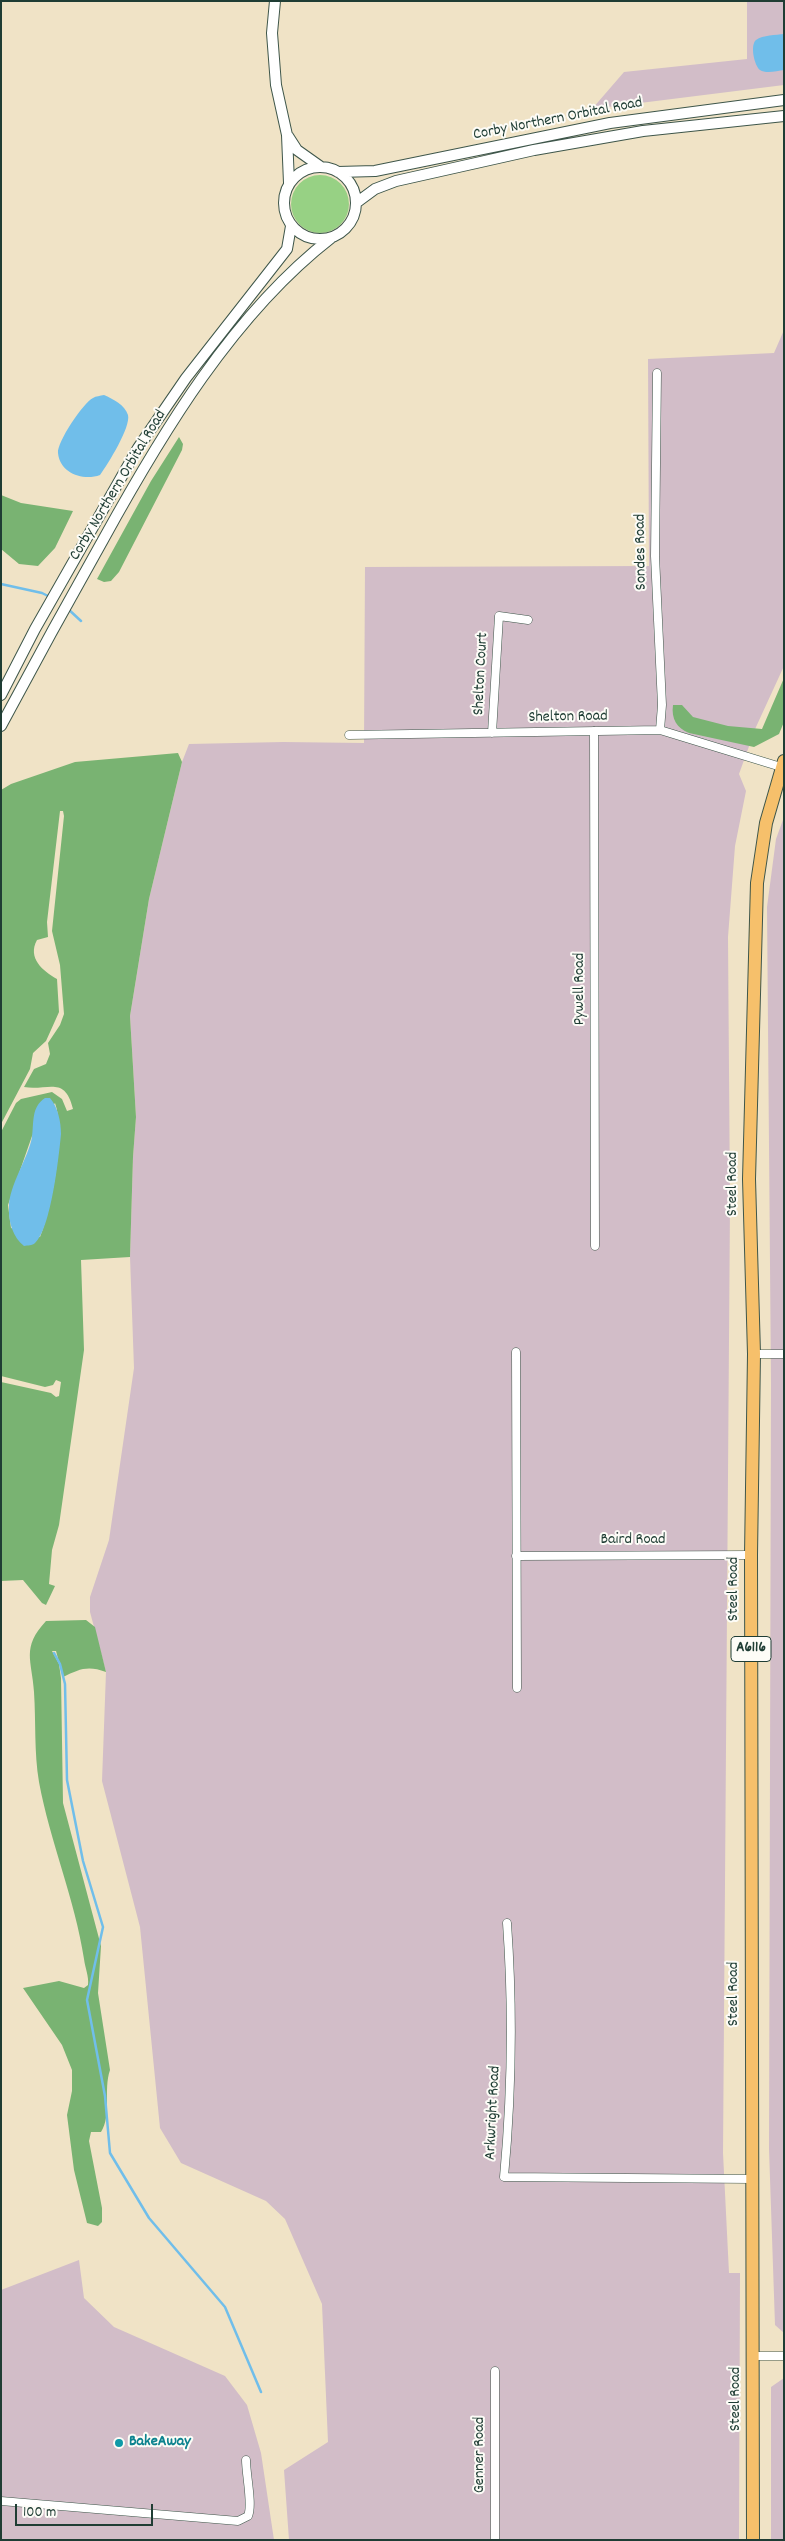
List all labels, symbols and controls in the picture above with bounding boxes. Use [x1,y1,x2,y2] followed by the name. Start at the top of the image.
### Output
[472,94,644,146] street label: Corby Northern Orbital Road
[66,407,172,565] street label: Corby Northern Orbital Road
[632,514,652,590] street label: Sondes Road
[470,632,494,716] street label: Shelton Court
[528,708,608,728] street label: Shelton Road
[571,953,591,1025] street label: Pywell Road
[724,1152,744,1216] street label: Steel Road
[600,1531,666,1551] street label: Baird Road
[725,1557,745,1621] street label: Steel Road
[731,1636,771,1662] road number: A6116
[725,1962,745,2026] street label: Steel Road
[482,2065,506,2161] street label: Arkwright Road
[727,2367,747,2431] street label: Steel Road
[471,2417,491,2493] street label: Genner Road
[129,2433,191,2453] place label: BakeAway
[113,2437,125,2449] marker: BakeAway
[18,2494,155,2526] scale bar
[23,2502,56,2524] text: 100 m

